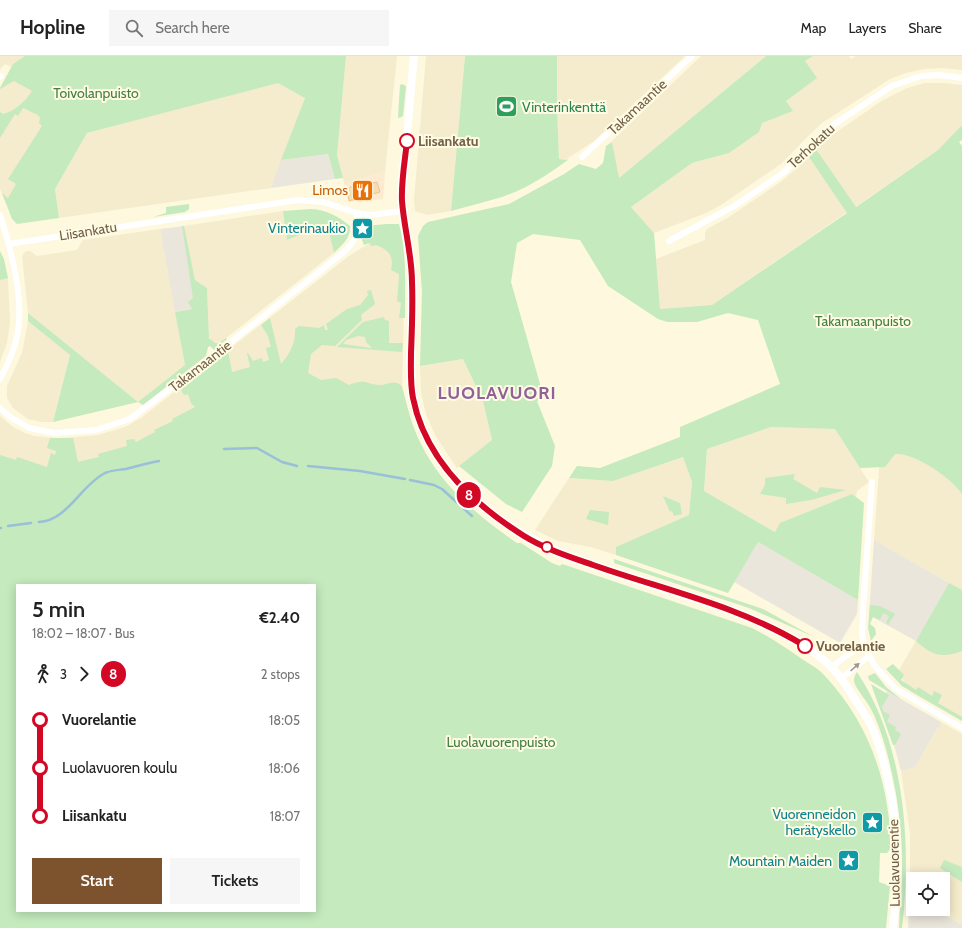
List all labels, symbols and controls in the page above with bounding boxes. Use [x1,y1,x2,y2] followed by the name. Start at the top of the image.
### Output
[109,10,389,46] search box
[20,16,85,39] text: Hopline
[123,17,145,39] icon: search
[155,19,230,37] text: Search here
[801,19,826,37] text: Map
[848,19,886,37] text: Layers
[908,19,942,37] text: Share
[604,75,670,139] street label: Takamaantie
[53,84,139,102] park label: Toivolanpuisto
[493,94,519,120] sports icon: Vinterinkenttä
[522,98,606,116] place label: Vinterinkenttä
[784,120,838,172] street label: Terhokatu
[418,132,478,150] place label: Liisankatu
[399,133,415,149] marker: Liisankatu
[350,177,376,203] restaurant icon: Limos
[312,181,348,199] place label: Limos
[349,215,375,241] place icon: Vinterinaukio
[58,218,118,244] street label: Liisankatu
[268,219,346,237] place label: Vinterinaukio
[815,312,911,330] park label: Takamaanpuisto
[165,336,235,396] street label: Takamaantie
[438,382,556,404] district label: LUOLAVUORI
[456,482,482,508] line badge: 8
[465,486,473,504] text: 8
[541,541,553,553] unlabelled marker
[32,596,85,623] text: 5 min
[259,609,300,627] text: €2.40
[32,625,135,641] text: 18:02 – 18:07 · Bus
[816,637,885,655] place label: Vuorelantie
[797,638,813,654] marker: Vuorelantie
[850,662,860,672] one-way arrow
[32,663,54,685] icon: walk
[73,663,95,685] icon: forward
[109,665,118,683] text: 8
[60,666,67,682] text: 3
[261,666,300,682] text: 2 stops
[62,711,136,729] text: Vuorelantie
[269,712,300,728] text: 18:05
[446,733,556,751] park label: Luolavuorenpuisto
[62,759,177,777] text: Luolavuoren koulu
[269,760,300,776] text: 18:06
[772,805,856,839] place label: Vuorenneidon herätyskello
[62,807,127,825] text: Liisankatu
[270,808,300,824] text: 18:07
[859,809,885,835] place icon: Vuorenneidon herätyskello
[884,819,904,907] street label: Luolavuorentie
[835,848,861,874] place icon: Mountain Maiden
[729,852,832,870] place label: Mountain Maiden
[32,858,162,904] button: Start
[170,858,300,904] button: Tickets
[906,872,950,916] map controls
[906,872,950,916] button: locate

